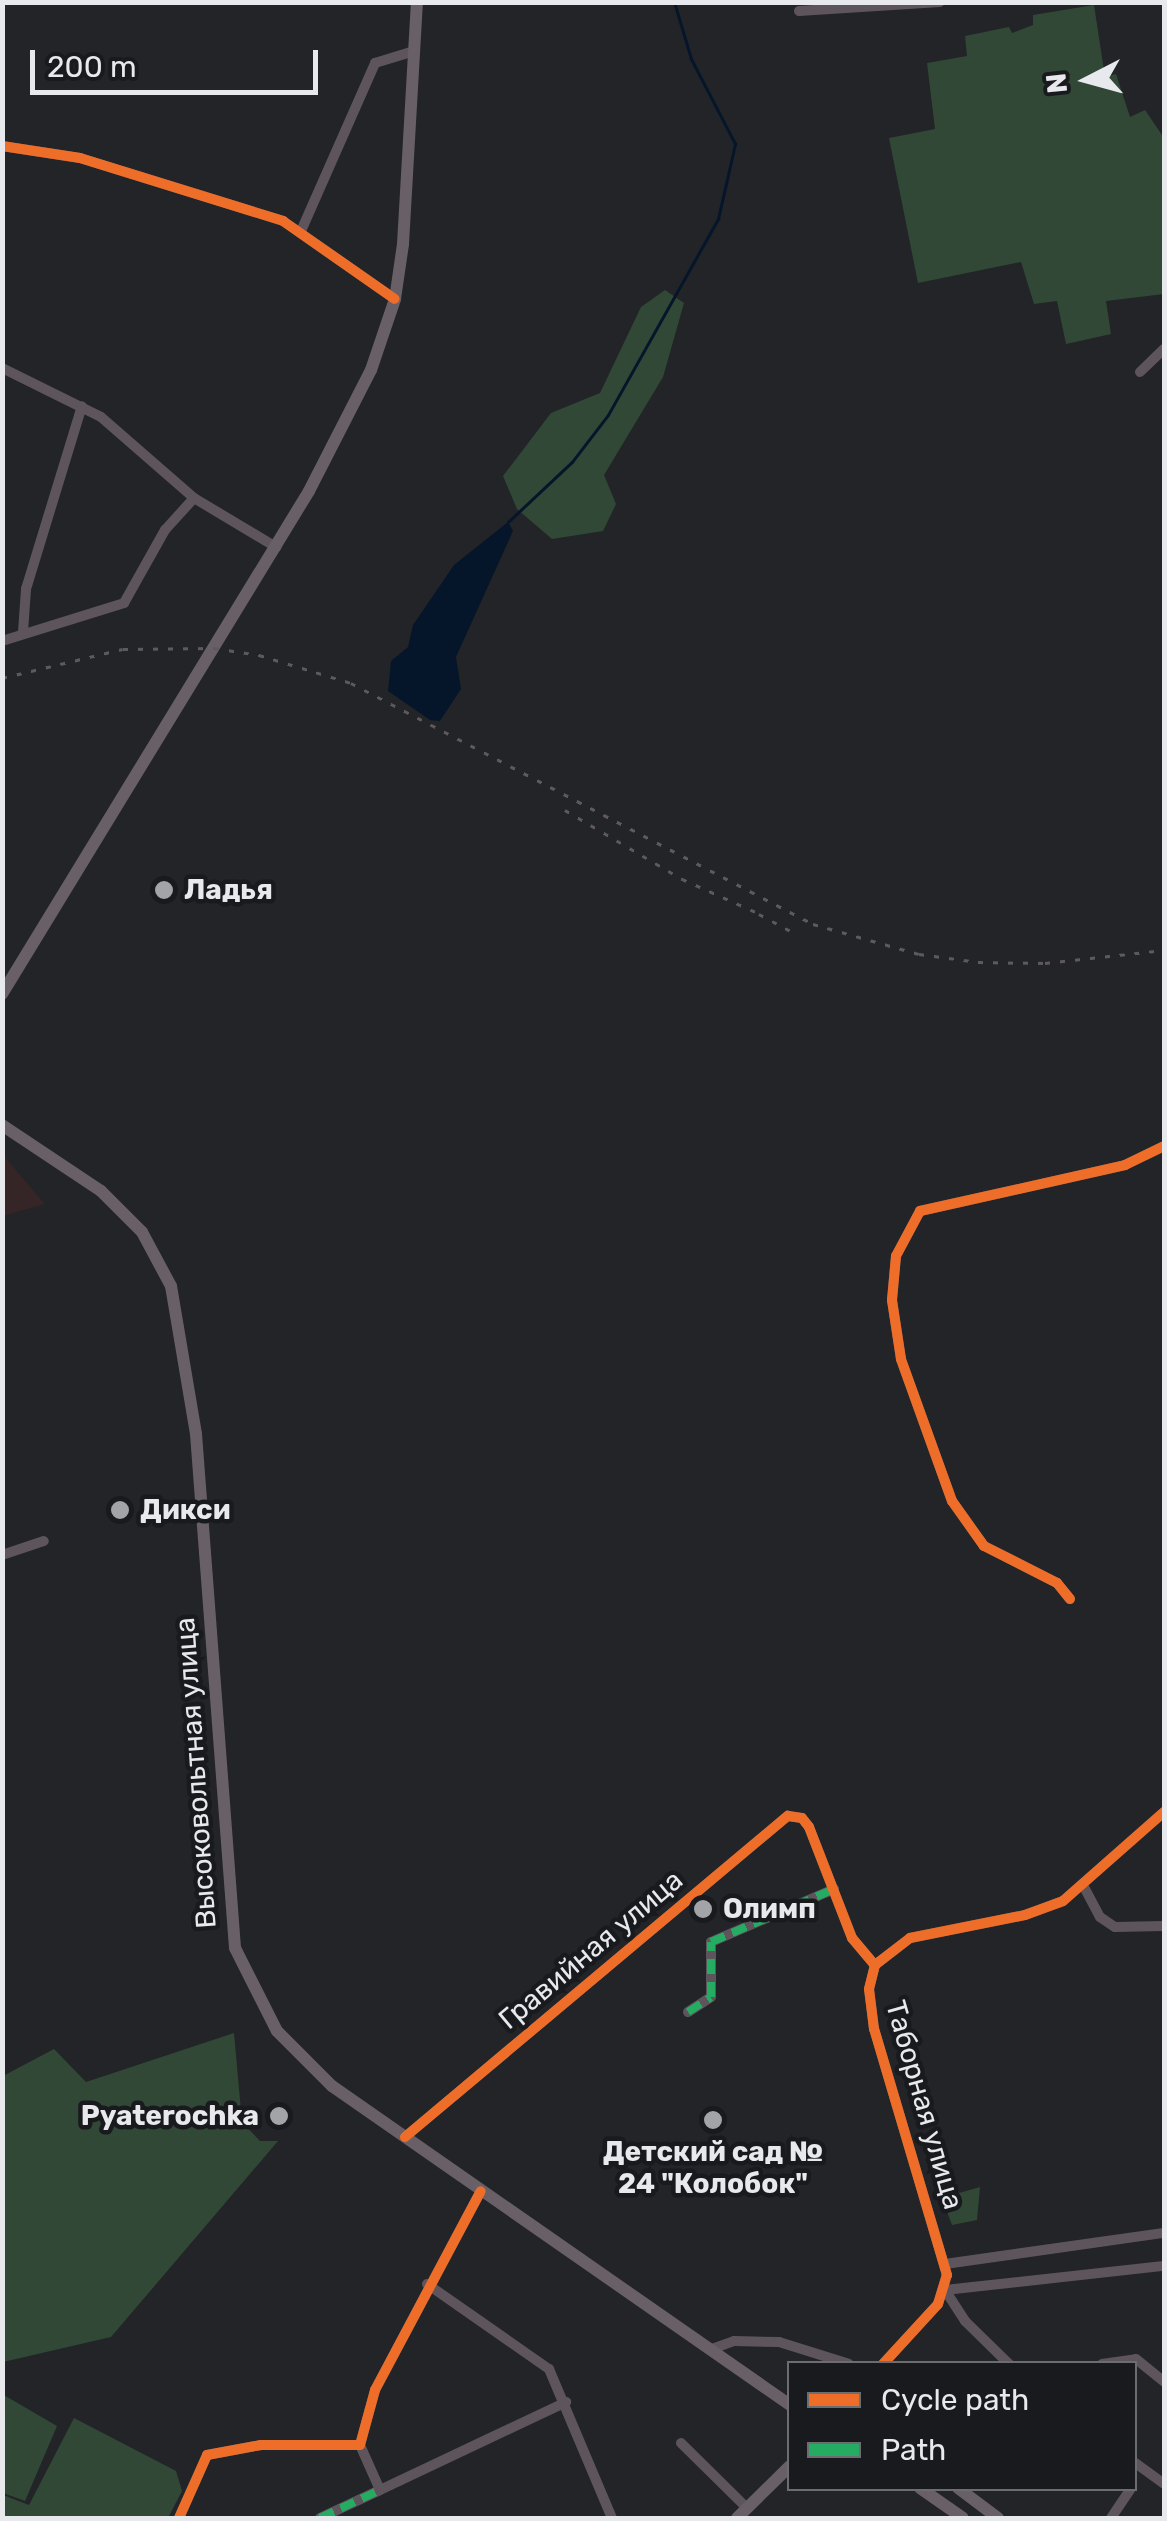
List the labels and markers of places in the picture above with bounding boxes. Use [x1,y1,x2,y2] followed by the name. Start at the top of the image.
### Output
[184,873,273,907] place label: Ладья
[153,879,175,901] marker: Ладья
[140,1493,230,1527] place label: Дикси
[109,1499,131,1521] marker: Дикси
[723,1892,816,1926] place label: Олимп
[692,1898,714,1920] marker: Олимп
[81,2099,259,2133] place label: Pyaterochka
[268,2105,290,2127] marker: Pyaterochka
[702,2109,724,2131] marker: Детский сад № 24 "Колобок"
[603,2135,823,2201] place label: Детский сад № 24 "Колобок"

